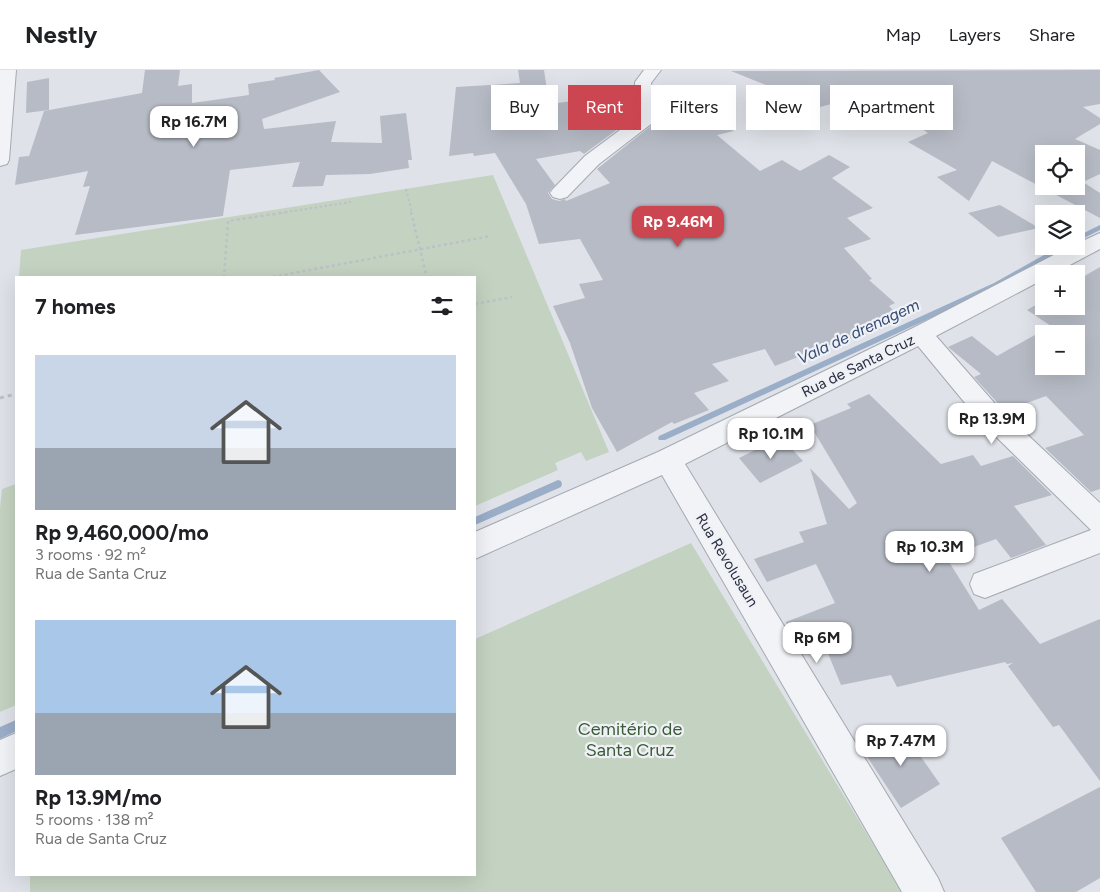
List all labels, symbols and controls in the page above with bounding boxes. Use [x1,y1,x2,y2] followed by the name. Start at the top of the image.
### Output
[25,20,97,49] text: Nestly
[886,24,921,46] text: Map
[949,24,1001,46] text: Layers
[1029,24,1075,46] text: Share
[491,85,558,130] chip: Buy
[568,85,641,130] chip: Rent
[651,85,736,130] chip: Filters
[746,85,820,130] chip: New
[830,85,953,130] chip: Apartment
[142,106,246,148] pin: Rp 16.7M
[161,112,227,131] text: Rp 16.7M
[1035,145,1085,375] map controls
[1035,145,1085,195] button: locate
[1035,205,1085,255] button: layers
[626,206,730,248] pin: Rp 9.46M
[643,212,713,231] text: Rp 9.46M
[1035,265,1085,315] button: +
[428,292,456,320] icon: filters
[35,294,116,319] text: 7 homes
[794,295,923,368] water label: Vala de drenagem
[1035,325,1085,375] button: −
[798,331,918,401] street label: Rua de Santa Cruz
[201,387,291,477] icon: home
[940,402,1044,445] pin: Rp 13.9M
[959,409,1025,428] text: Rp 13.9M
[719,418,823,460] pin: Rp 10.1M
[738,424,804,443] text: Rp 10.1M
[692,510,762,610] street label: Rua Revolusaun
[35,520,209,545] text: Rp 9,460,000/mo
[878,530,982,573] pin: Rp 10.3M
[896,537,964,556] text: Rp 10.3M
[35,545,146,564] text: 3 rooms · 92 m²
[35,564,167,583] text: Rua de Santa Cruz
[782,622,852,664] pin: Rp 6M
[794,628,840,647] text: Rp 6M
[201,652,291,742] icon: home
[578,718,682,761] park label: Cemitério de Santa Cruz
[849,724,953,767] pin: Rp 7.47M
[866,731,936,750] text: Rp 7.47M
[35,785,162,810] text: Rp 13.9M/mo
[35,810,154,829] text: 5 rooms · 138 m²
[35,829,167,848] text: Rua de Santa Cruz

